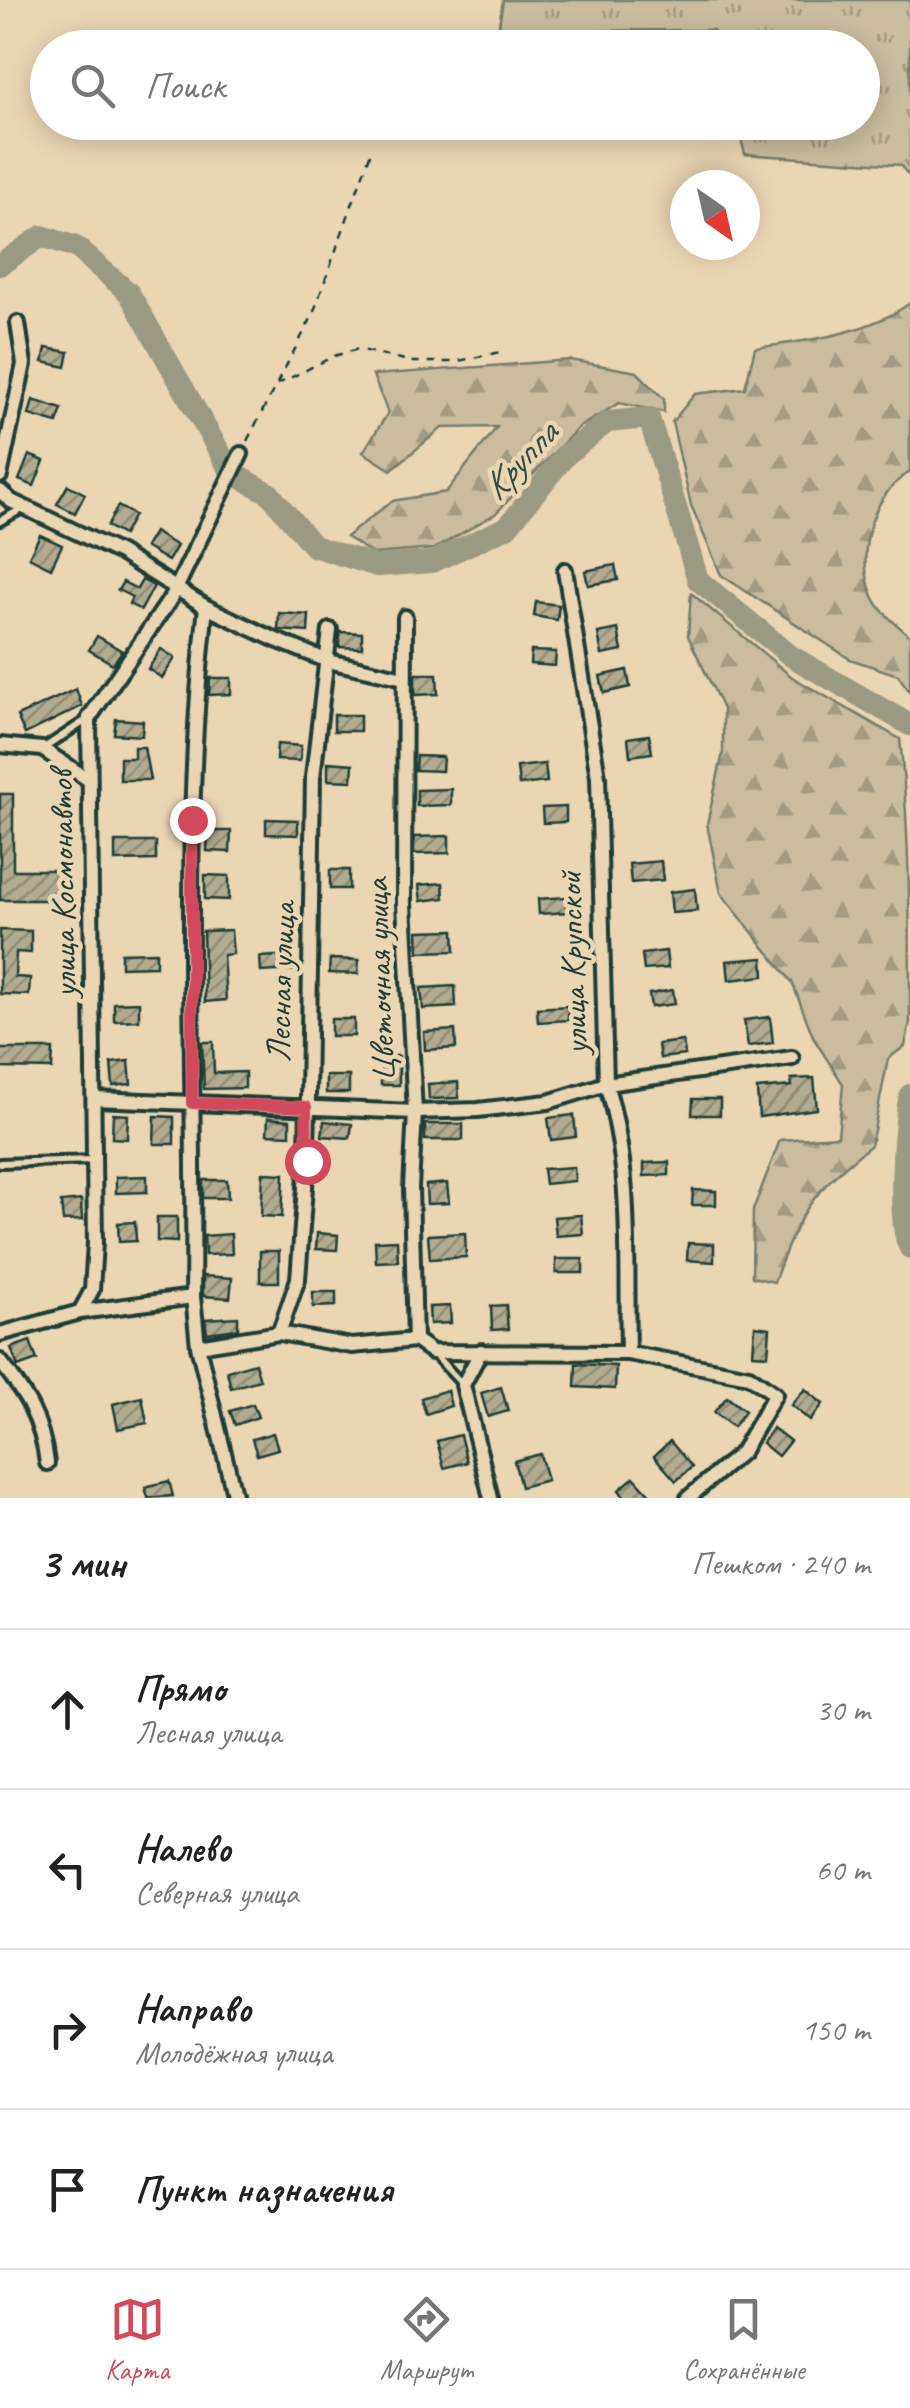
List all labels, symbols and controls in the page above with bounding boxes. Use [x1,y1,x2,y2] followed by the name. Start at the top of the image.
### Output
[30,30,880,140] search box
[65,58,120,113] icon: search
[145,62,225,109] text: Поиск
[670,170,760,260] north arrow
[471,408,570,510] water label: Круппа
[38,764,87,1000] street label: улица Космонавтов
[170,798,216,844] route end
[547,868,598,1058] street label: улица Крупской
[353,875,406,1082] street label: Цветочная улица
[255,899,306,1063] street label: Лесная улица
[285,1139,331,1185] route start
[40,1537,125,1590] text: 3 мин
[691,1543,870,1584] text: Пешком · 240 m
[135,1665,225,1712] text: Прямо
[40,1682,95,1737] icon: ahead
[816,1689,870,1730] text: 30 m
[135,1712,281,1753] text: Лесная улица
[135,1825,231,1872] text: Налево
[40,1842,95,1897] icon: left
[816,1849,870,1890] text: 60 m
[135,1872,299,1913] text: Северная улица
[135,1985,251,2032] text: Направо
[40,2002,95,2057] icon: right
[801,2009,870,2050] text: 150 m
[135,2032,332,2073] text: Молодёжная улица
[40,2162,95,2217] icon: arrive
[135,2166,392,2213] text: Пункт назначения
[105,2292,169,2387] tab: Карта
[380,2292,472,2387] tab: Маршрут
[683,2292,805,2387] tab: Сохранённые

